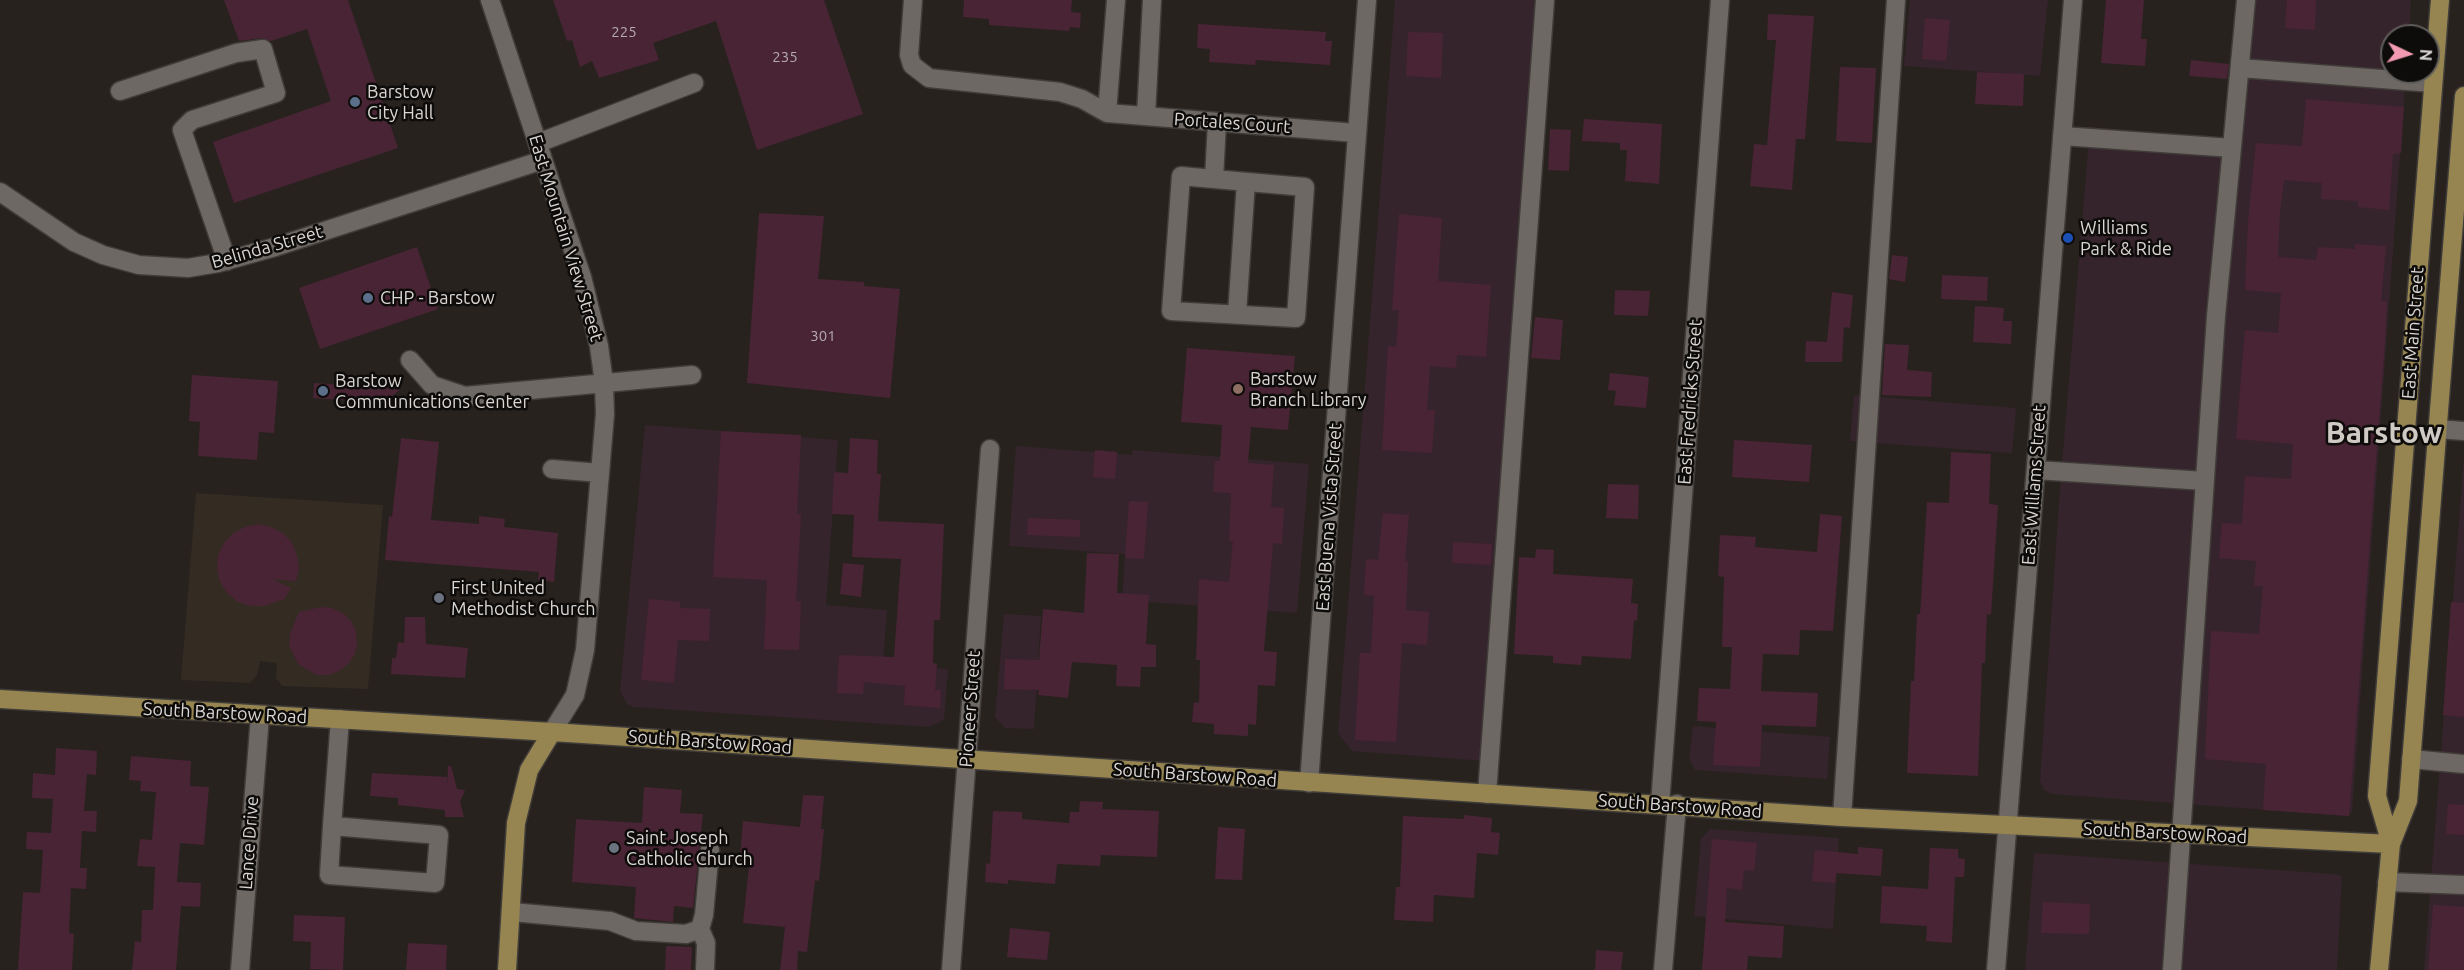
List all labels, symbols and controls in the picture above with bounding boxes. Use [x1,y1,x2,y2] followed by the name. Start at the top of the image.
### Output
[611,23,637,41] house number: 225
[2380,24,2440,84] north arrow
[772,48,798,66] house number: 235
[2417,49,2435,62] text: N
[367,81,434,124] place label: Barstow City Hall
[348,95,362,109] marker: Barstow City Hall
[1173,108,1291,138] street label: Portales Court
[524,132,608,344] street label: East Mountain View Street
[2080,217,2172,260] place label: Williams Park & Ride
[209,221,325,273] street label: Belinda Street
[2061,231,2075,245] marker: Williams Park & Ride
[2398,266,2428,400] street label: East Main Street
[380,287,495,309] place label: CHP - Barstow
[361,291,375,305] marker: CHP - Barstow
[1673,319,1707,485] street label: East Fredricks Street
[810,327,836,345] house number: 301
[1250,368,1367,410] place label: Barstow Branch Library
[335,370,529,412] place label: Barstow Communications Center
[1231,382,1245,396] marker: Barstow Branch Library
[316,384,330,398] marker: Barstow Communications Center
[2018,404,2050,566] street label: East Williams Street
[2326,415,2442,451] district label: Barstow
[1312,422,1346,612] street label: East Buena Vista Street
[451,577,595,620] place label: First United Methodist Church
[432,591,446,605] marker: First United Methodist Church
[955,650,985,768] street label: Pioneer Street
[142,698,308,728] street label: South Barstow Road
[627,726,793,758] street label: South Barstow Road
[1112,759,1278,791] street label: South Barstow Road
[1597,790,1763,822] street label: South Barstow Road
[235,796,263,890] street label: Lance Drive
[2082,818,2248,848] street label: South Barstow Road
[626,827,753,870] place label: Saint Joseph Catholic Church
[607,841,621,855] marker: Saint Joseph Catholic Church

